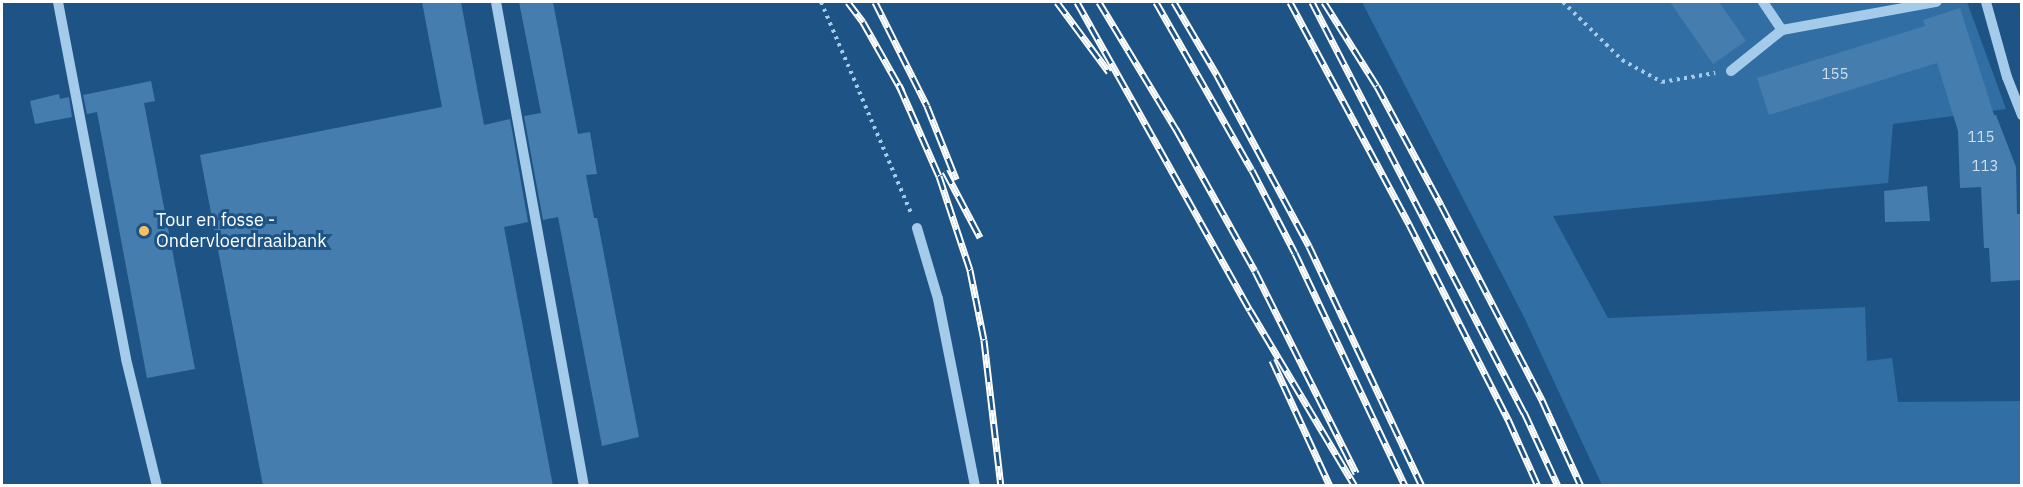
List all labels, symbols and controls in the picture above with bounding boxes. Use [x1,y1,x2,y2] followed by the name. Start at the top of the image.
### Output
[1822,65,1848,83] house number: 155
[1968,128,1994,146] house number: 115
[1972,157,1998,175] house number: 113
[156,210,327,252] place label: Tour en fosse - Ondervloerdraaibank
[137,224,151,238] marker: Tour en fosse - Ondervloerdraaibank

